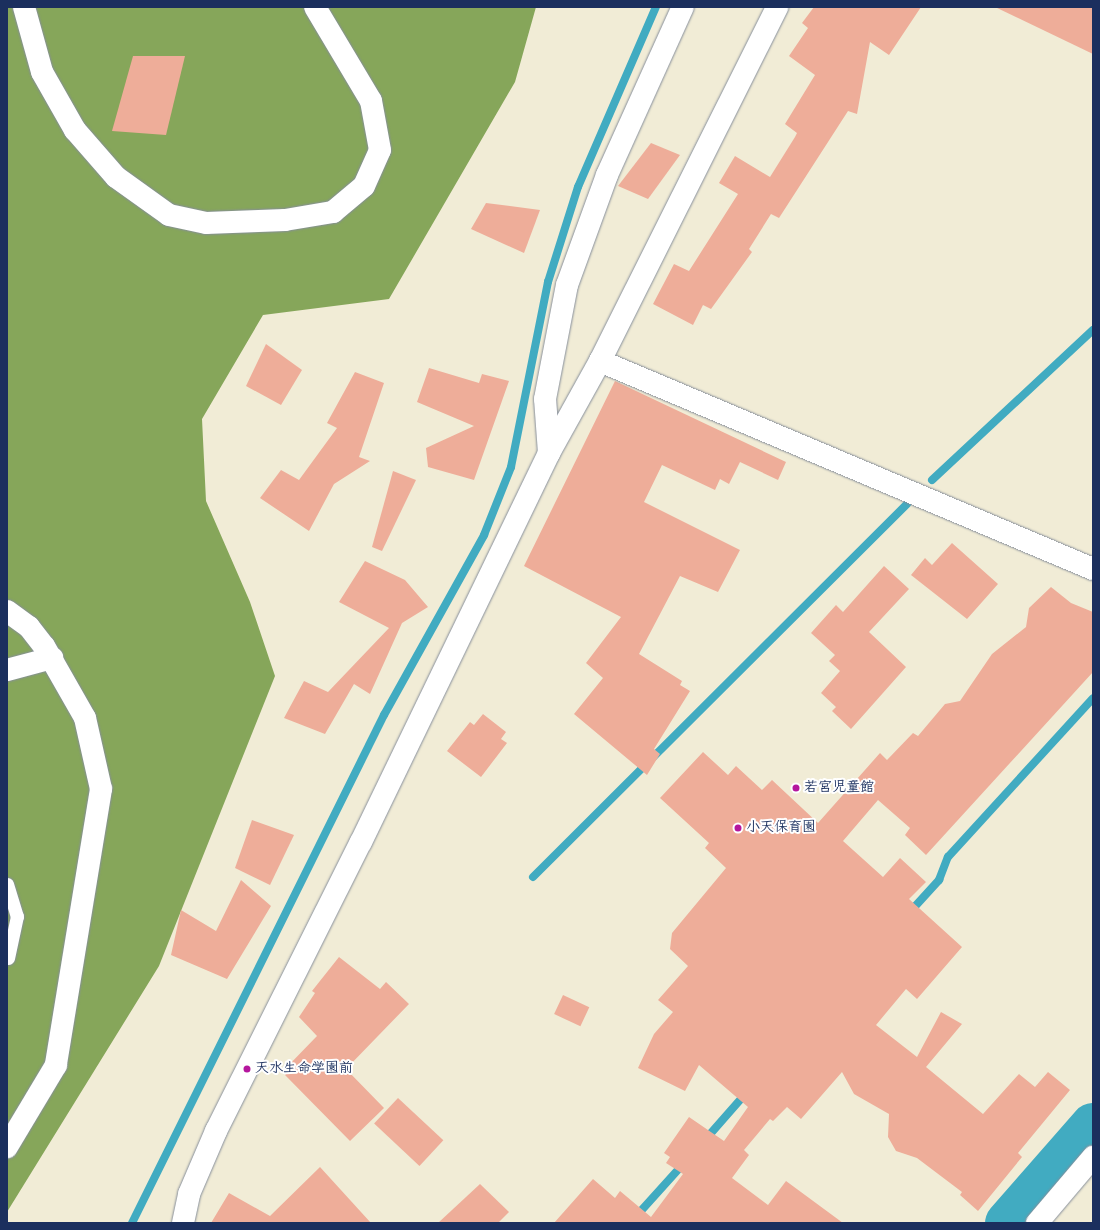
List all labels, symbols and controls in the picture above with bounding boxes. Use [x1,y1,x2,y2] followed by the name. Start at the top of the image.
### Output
[804,780,874,796] place label: 若宮児童館
[791,783,801,793] marker: 若宮児童館
[746,820,816,836] place label: 小天保育園
[733,823,743,833] marker: 小天保育園
[255,1061,353,1077] place label: 天水生命学園前
[242,1064,252,1074] marker: 天水生命学園前

